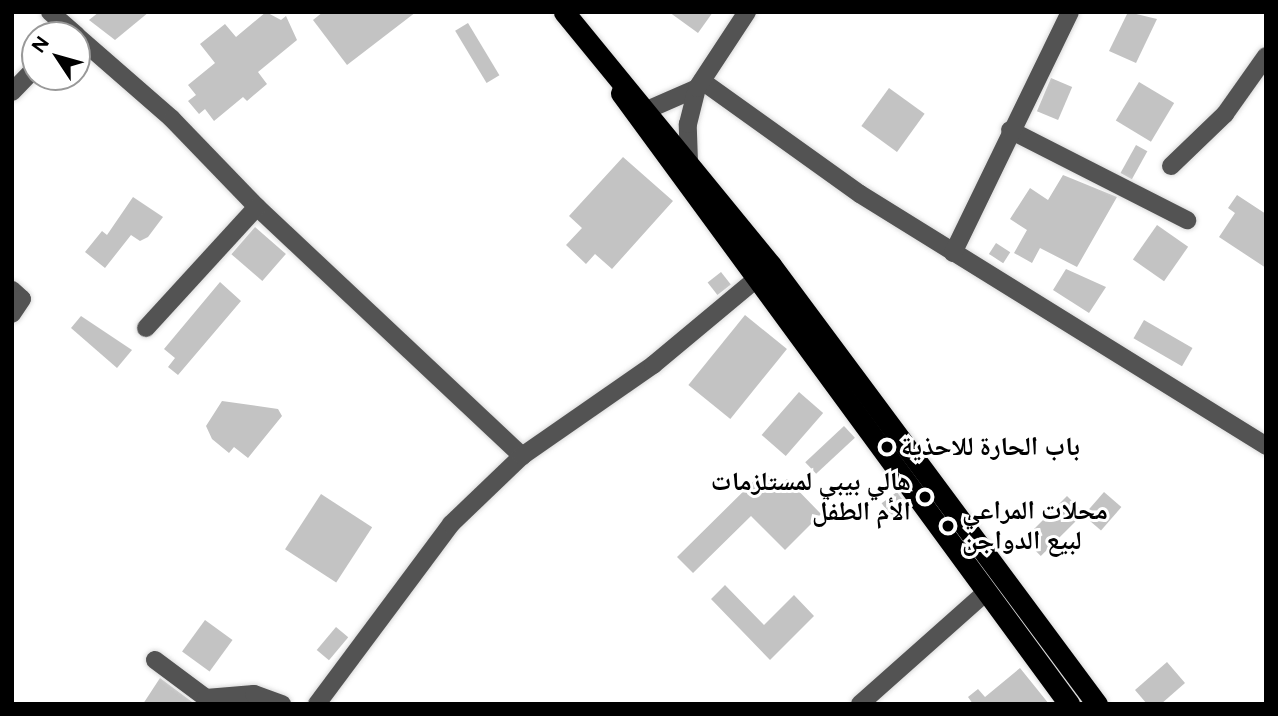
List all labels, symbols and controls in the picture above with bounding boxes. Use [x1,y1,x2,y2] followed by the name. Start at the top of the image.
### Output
[21,21,91,91] north arrow
[27,32,54,57] text: N
[901,431,1080,463] place label: باب الحارة للاحذية
[879,439,895,455] marker: باب الحارة للاحذية
[711,466,911,528] place label: هالي بيبي لمستلزمات الأم الطفل
[917,489,933,505] marker: هالي بيبي لمستلزمات الأم الطفل
[962,495,1108,556] place label: محلات المراعي لبيع الدواجن
[940,518,956,534] marker: محلات المراعي لبيع الدواجن

